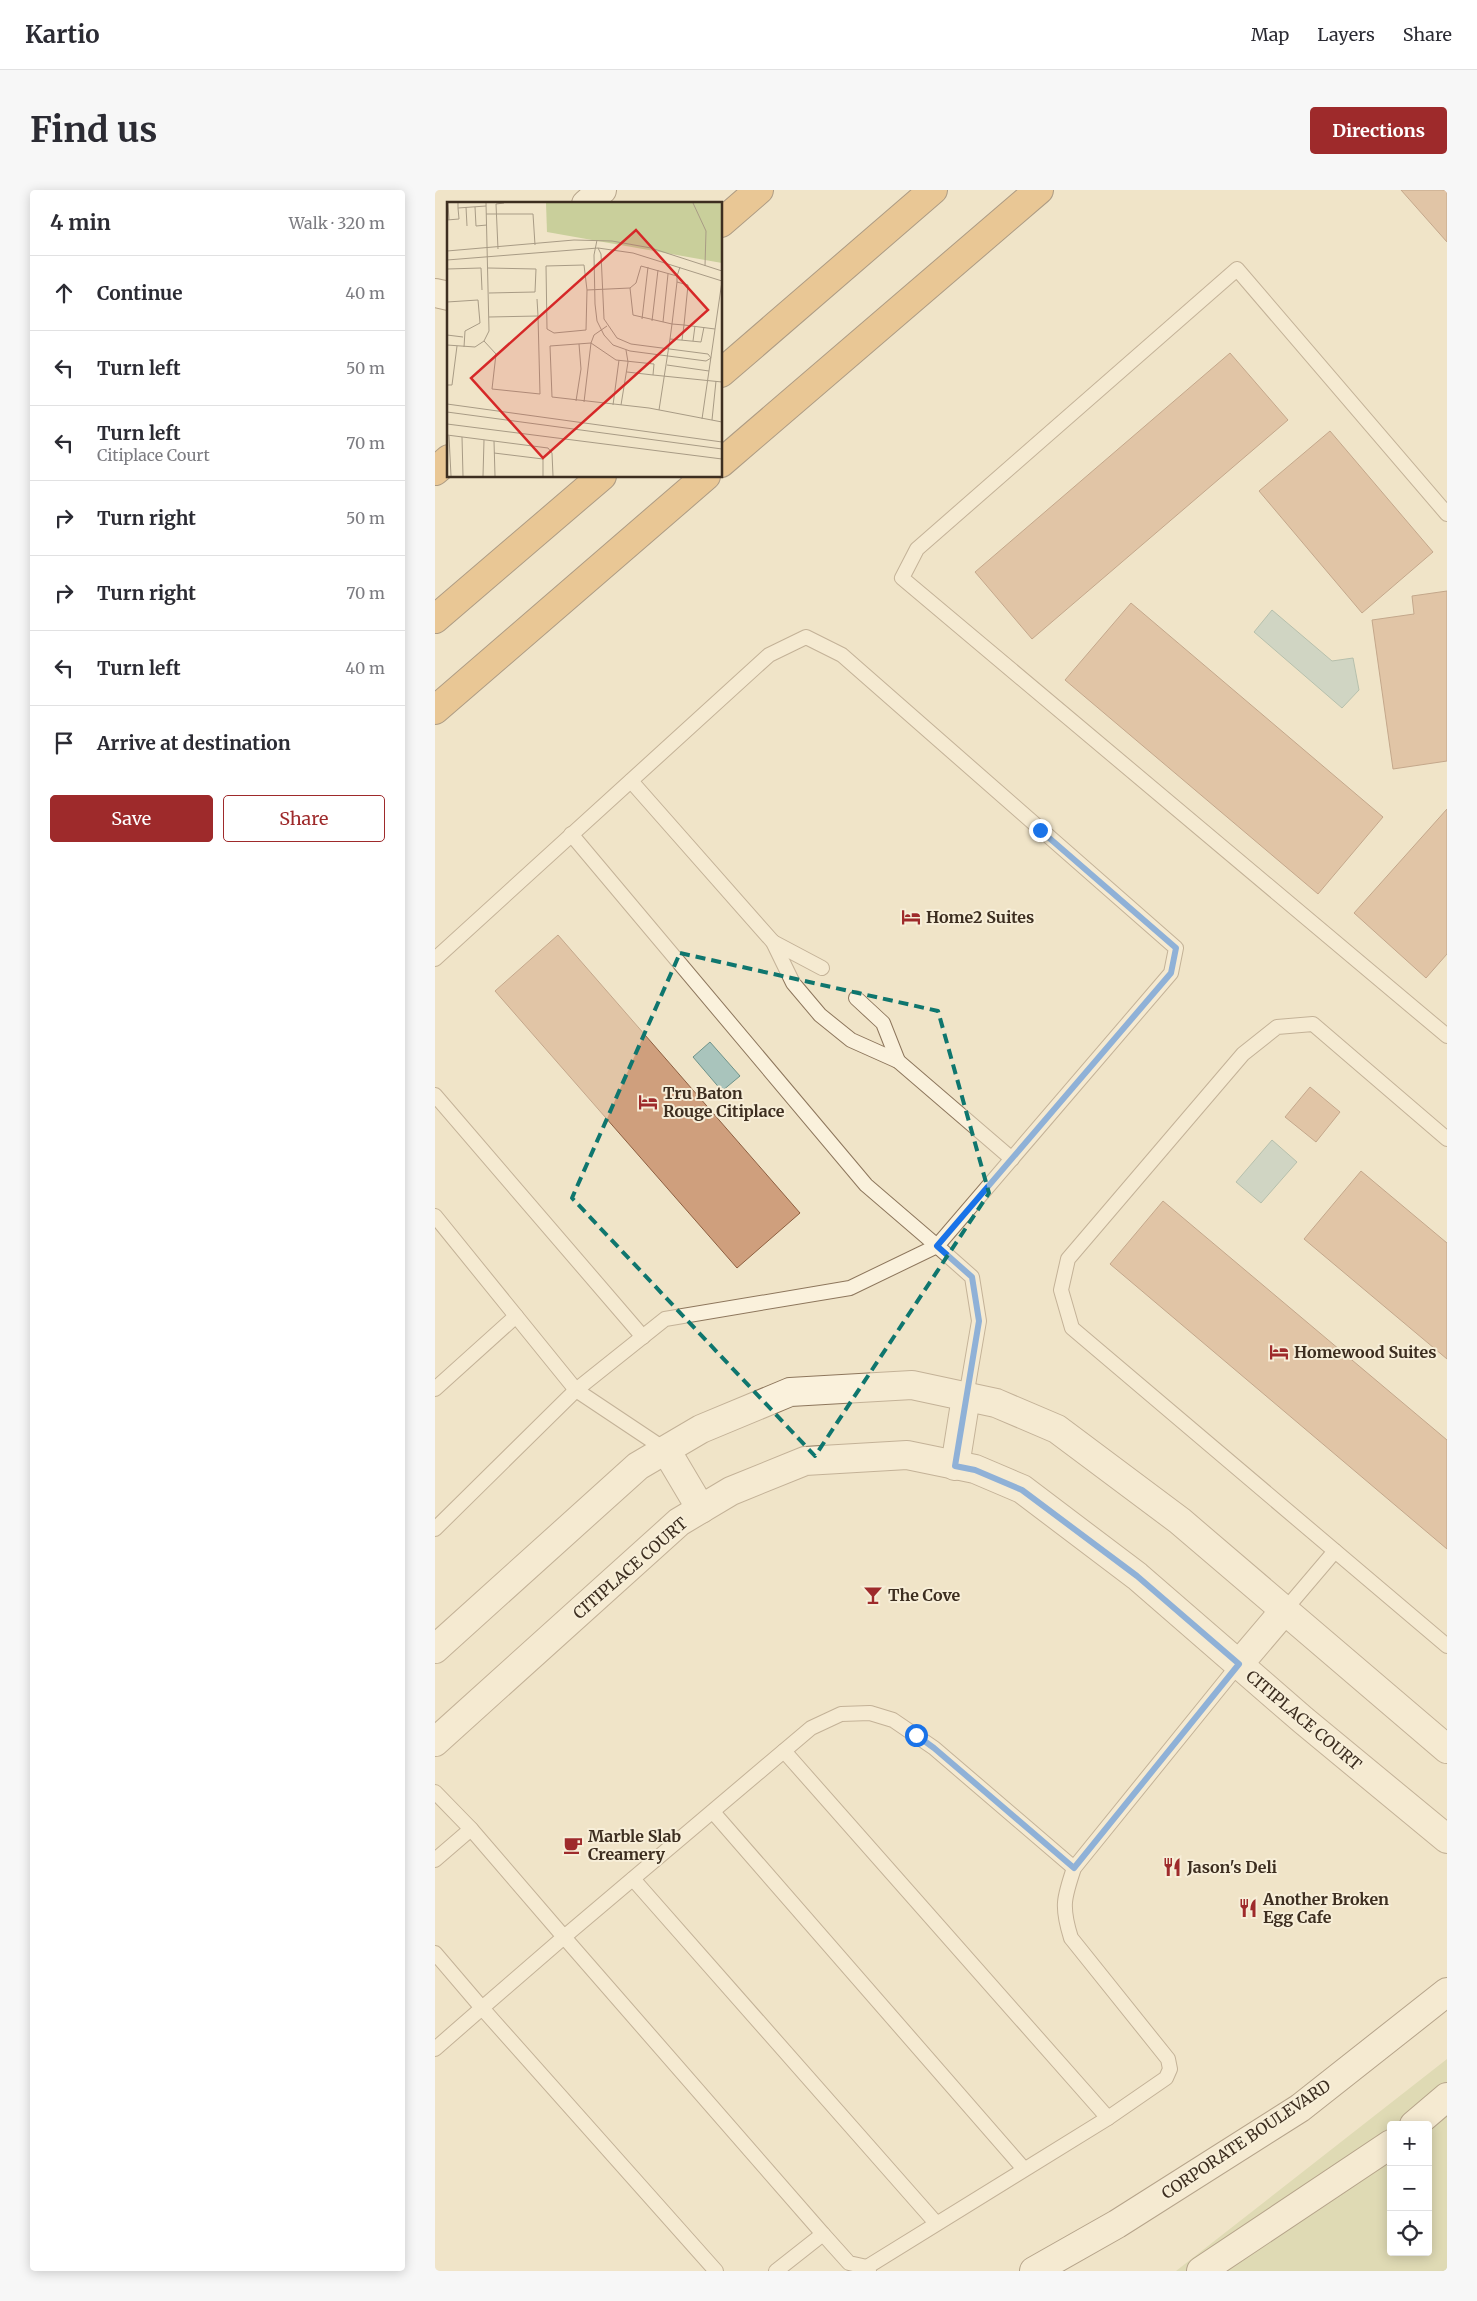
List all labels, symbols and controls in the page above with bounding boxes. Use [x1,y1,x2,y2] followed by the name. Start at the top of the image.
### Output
[25,19,100,50] text: Kartio
[1251,23,1289,46] text: Map
[1317,23,1375,46] text: Layers
[1403,23,1452,46] text: Share
[1310,107,1447,154] button: Directions
[30,108,157,152] text: Find us
[447,202,723,478] inset map
[50,209,111,236] text: 4 min
[289,213,385,233] text: Walk · 320 m
[50,279,78,307] icon: ahead
[97,281,183,305] text: Continue
[345,283,385,303] text: 40 m
[50,354,78,382] icon: left
[97,356,181,380] text: Turn left
[346,358,385,378] text: 50 m
[97,421,181,445] text: Turn left
[50,429,78,457] icon: left
[346,433,385,453] text: 70 m
[97,445,210,465] text: Citiplace Court
[50,504,78,532] icon: right
[97,506,196,530] text: Turn right
[346,508,385,528] text: 50 m
[50,579,78,607] icon: right
[97,581,196,605] text: Turn right
[346,583,385,603] text: 70 m
[50,654,78,682] icon: left
[97,656,181,680] text: Turn left
[345,658,385,678] text: 40 m
[50,729,78,757] icon: arrive
[97,731,291,755] text: Arrive at destination
[50,795,213,842] button: Save
[223,795,385,842] button: Share
[1029,819,1052,842] route end
[900,906,922,928] hotel icon: Home2 Suites
[926,907,1034,927] place label: Home2 Suites
[663,1083,785,1121] place label: Tru Baton Rouge Citiplace
[637,1091,659,1113] hotel icon: Tru Baton Rouge Citiplace
[1268,1341,1290,1363] hotel icon: Homewood Suites
[1294,1342,1436,1362] place label: Homewood Suites
[569,1513,691,1623] street label: CITIPLACE COURT
[862,1584,884,1606] bar icon: The Cove
[888,1585,961,1605] place label: The Cove
[1242,1666,1366,1774] street label: CITIPLACE COURT
[905,1724,928,1747] route start
[588,1826,681,1864] place label: Marble Slab Creamery
[562,1834,584,1856] cafe icon: Marble Slab Creamery
[1161,1856,1183,1878] restaurant icon: Jason's Deli
[1186,1857,1278,1877] place label: Jason's Deli
[1262,1889,1389,1927] place label: Another Broken Egg Cafe
[1237,1897,1259,1919] restaurant icon: Another Broken Egg Cafe
[1158,2075,1334,2203] street label: CORPORATE BOULEVARD
[1387,2121,1432,2256] map controls
[1387,2121,1432,2166] button: +
[1387,2166,1432,2211] button: −
[1387,2211,1432,2256] button: locate

